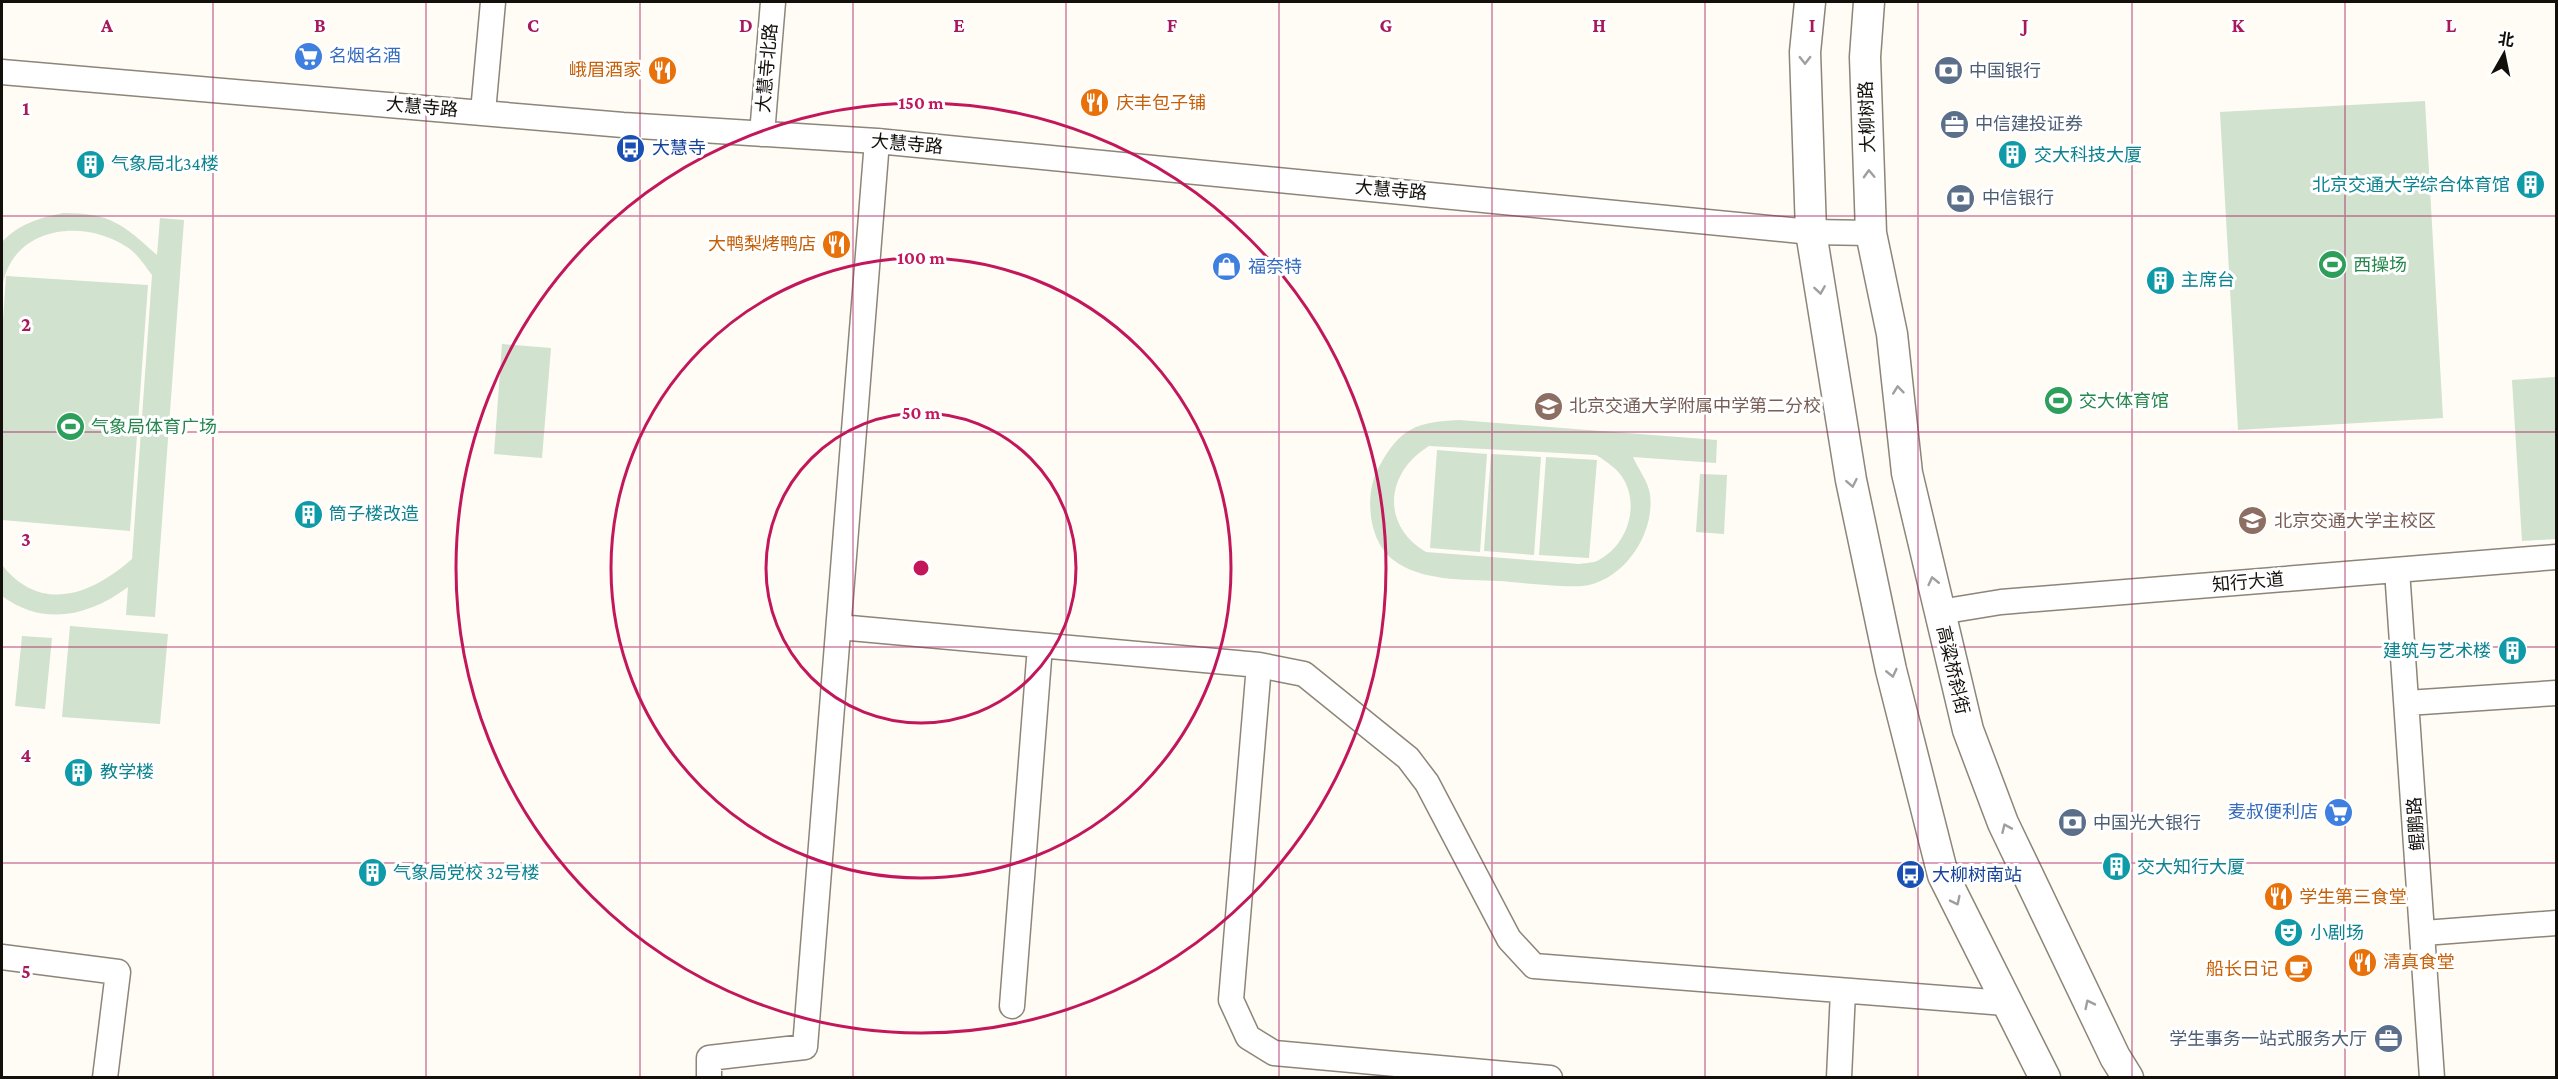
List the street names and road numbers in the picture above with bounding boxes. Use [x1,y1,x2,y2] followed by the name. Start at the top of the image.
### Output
[753,22,781,114] street label: 大慧寺北路
[1856,81,1878,153] street label: 大柳树路
[385,94,459,120] street label: 大慧寺路
[870,131,944,157] street label: 大慧寺路
[1354,177,1428,203] street label: 大慧寺路
[2211,569,2285,595] street label: 知行大道
[1933,624,1973,716] street label: 高粱桥斜街
[2404,796,2428,852] street label: 鲲鹏路

